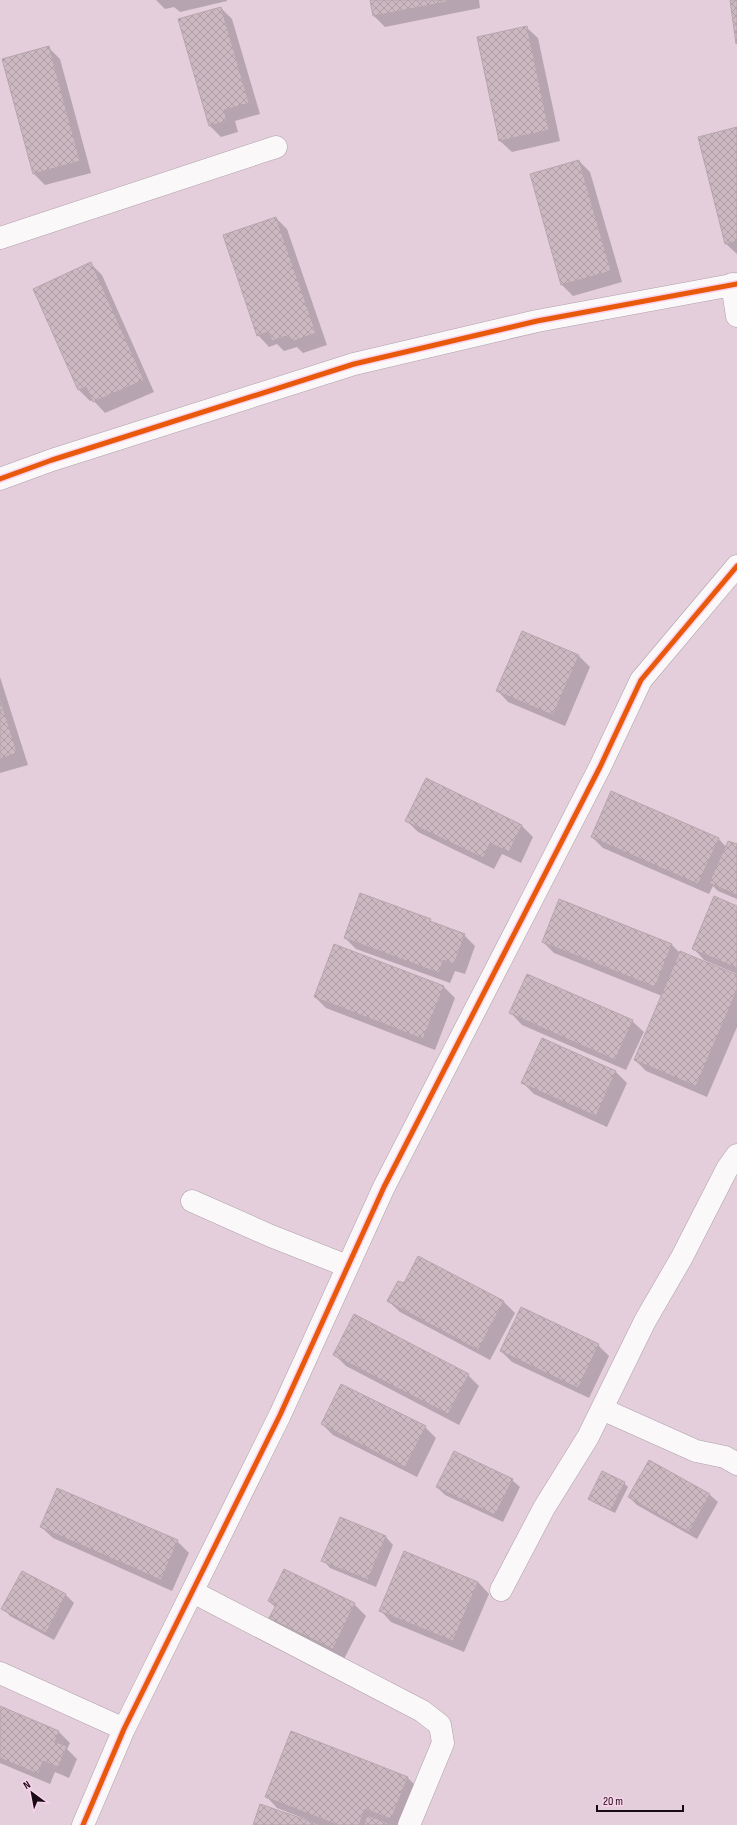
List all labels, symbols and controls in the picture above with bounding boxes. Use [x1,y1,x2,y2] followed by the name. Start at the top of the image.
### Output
[12,1773,52,1813] north arrow
[21,1778,33,1792] text: N
[597,1787,683,1813] scale bar
[603,1794,623,1809] text: 20 m

